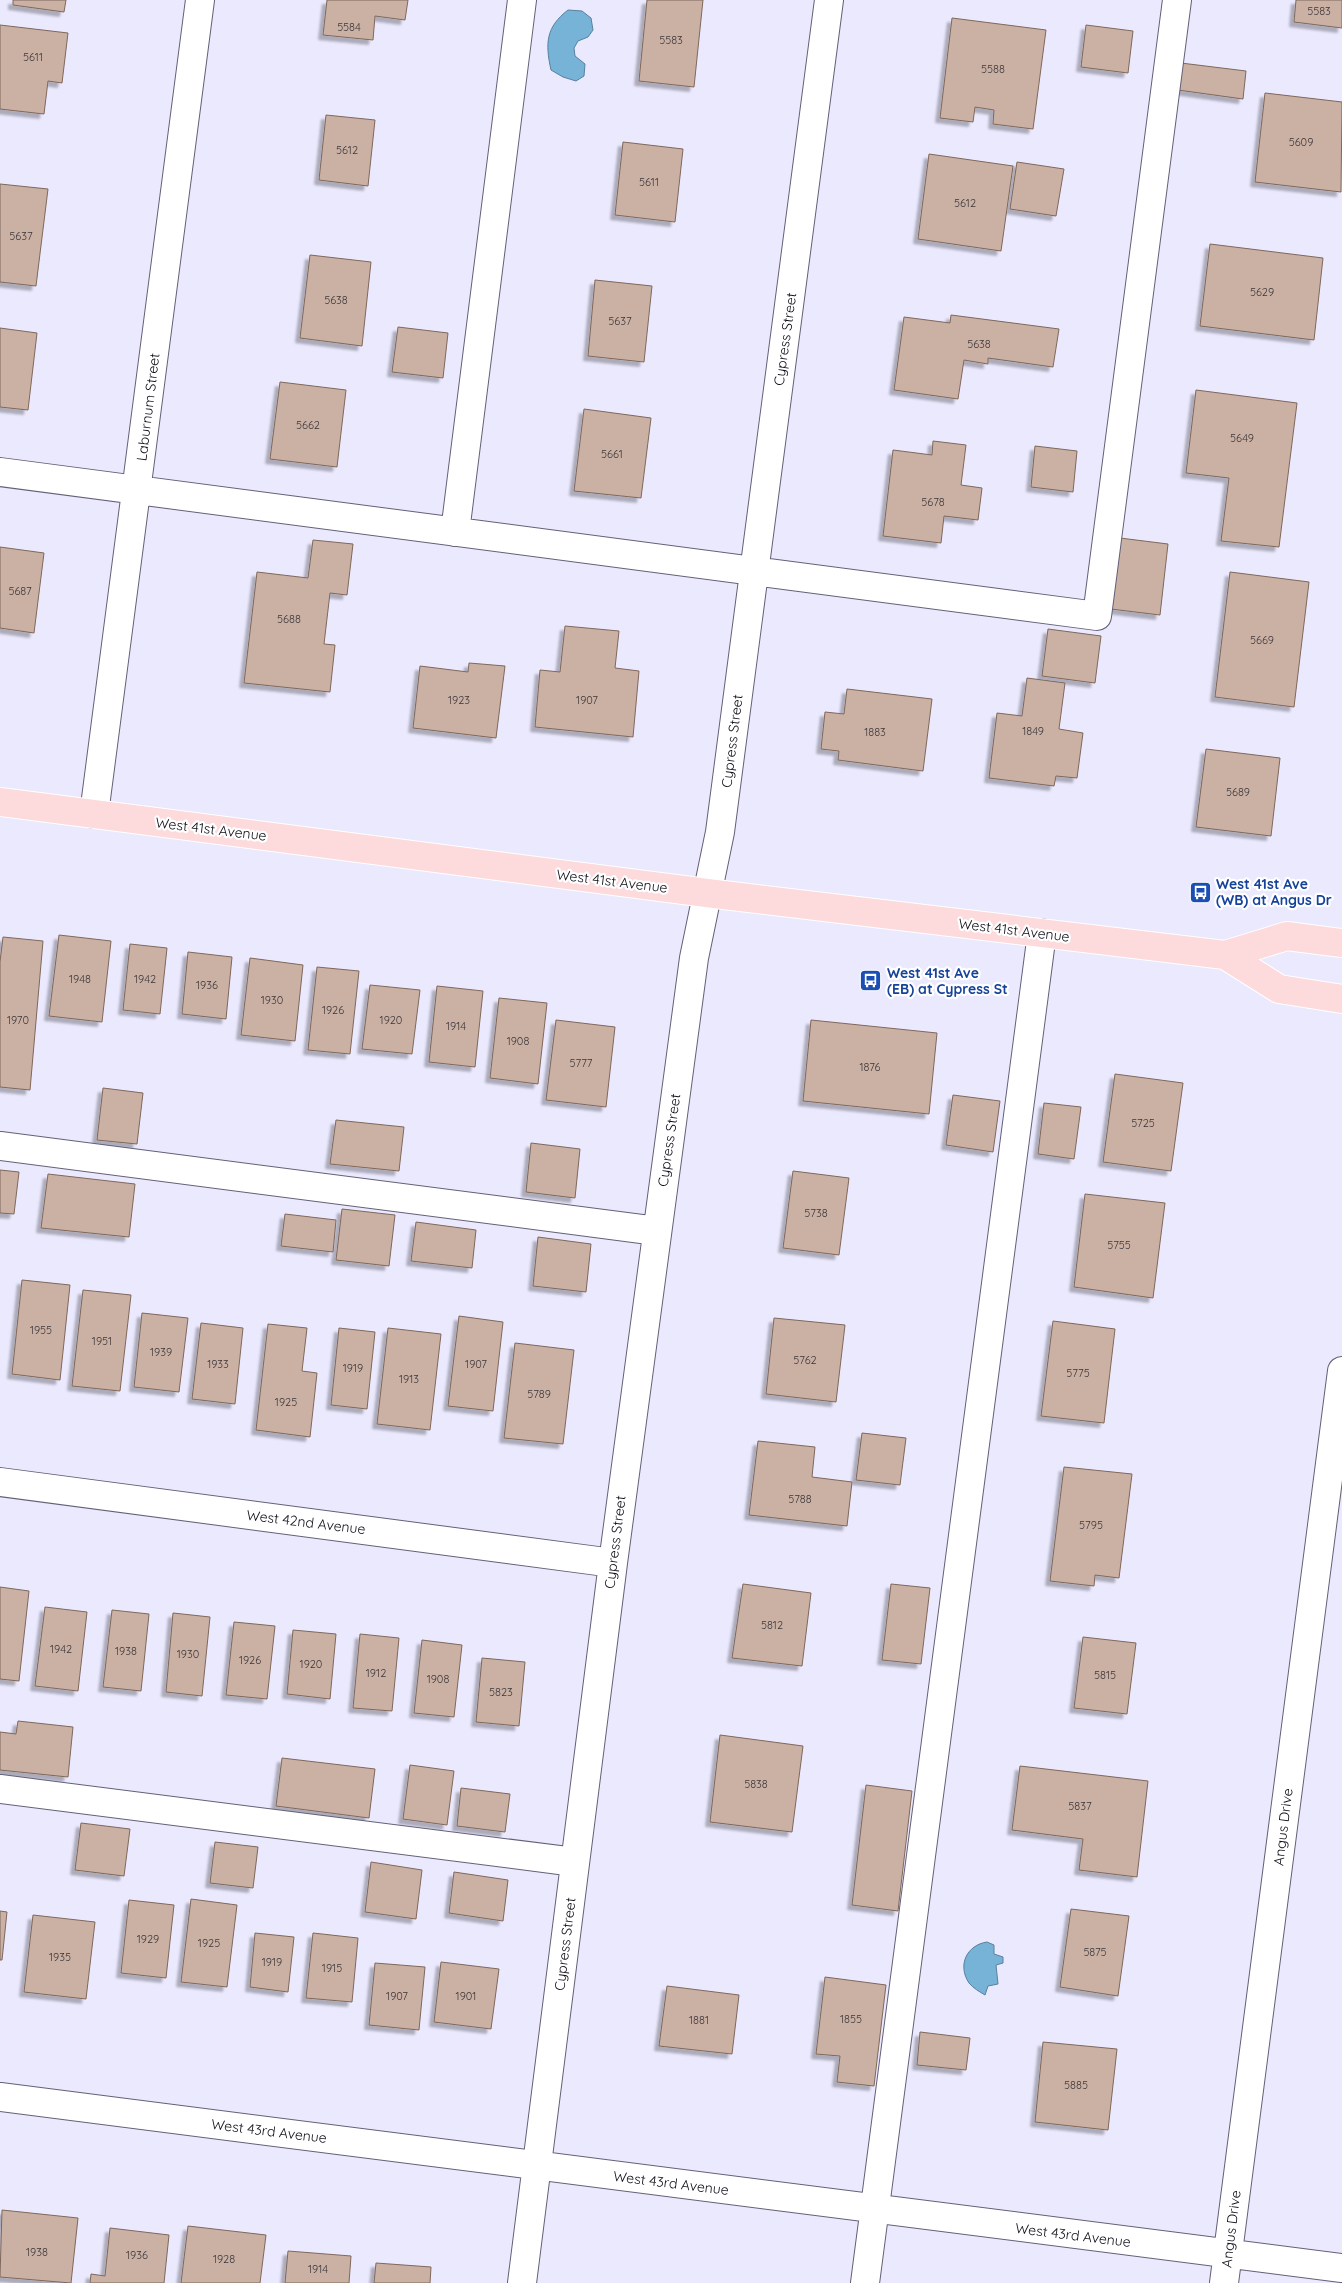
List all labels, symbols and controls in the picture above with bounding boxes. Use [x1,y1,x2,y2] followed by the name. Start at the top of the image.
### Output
[1307,4,1331,18] house number: 5583
[337,20,361,34] house number: 5584
[659,33,683,47] house number: 5583
[23,50,43,64] house number: 5611
[981,62,1005,76] house number: 5588
[1289,135,1313,149] house number: 5609
[336,143,358,157] house number: 5612
[639,175,659,189] house number: 5611
[954,196,976,210] house number: 5612
[9,229,33,243] house number: 5637
[1250,285,1274,299] house number: 5629
[770,291,800,387] street label: Cypress Street
[324,293,348,307] house number: 5638
[608,314,632,328] house number: 5637
[967,337,991,351] house number: 5638
[132,352,164,462] street label: Laburnum Street
[296,418,320,432] house number: 5662
[1230,431,1254,445] house number: 5649
[601,447,623,461] house number: 5661
[921,495,945,509] house number: 5678
[8,584,32,598] house number: 5687
[277,612,301,626] house number: 5688
[1250,633,1274,647] house number: 5669
[448,693,470,707] house number: 1923
[576,693,598,707] house number: 1907
[717,693,747,789] street label: Cypress Street
[1022,724,1044,738] house number: 1849
[864,725,886,739] house number: 1883
[1226,785,1250,799] house number: 5689
[154,813,268,845] street label: West 41st Avenue
[555,865,669,897] street label: West 41st Avenue
[1216,875,1332,909] place label: West 41st Ave (WB) at Angus Dr
[1188,880,1212,904] bus stop icon: West 41st Ave (WB) at Angus Dr
[957,914,1071,946] street label: West 41st Avenue
[887,964,1008,998] place label: West 41st Ave (EB) at Cypress St
[859,969,883,993] bus stop icon: West 41st Ave (EB) at Cypress St
[69,972,91,986] house number: 1948
[134,972,156,986] house number: 1942
[196,978,218,992] house number: 1936
[261,993,283,1007] house number: 1930
[322,1003,344,1017] house number: 1926
[7,1013,29,1027] house number: 1970
[380,1013,402,1027] house number: 1920
[446,1019,466,1033] house number: 1914
[507,1034,529,1048] house number: 1908
[570,1056,593,1070] house number: 5777
[860,1060,881,1074] house number: 1876
[654,1092,684,1188] street label: Cypress Street
[1131,1116,1155,1130] house number: 5725
[804,1206,828,1220] house number: 5738
[1107,1238,1131,1252] house number: 5755
[30,1323,52,1337] house number: 1955
[92,1334,112,1348] house number: 1951
[150,1345,172,1359] house number: 1939
[793,1353,817,1367] house number: 5762
[207,1357,229,1371] house number: 1933
[465,1357,487,1371] house number: 1907
[343,1361,363,1375] house number: 1919
[1066,1366,1090,1380] house number: 5775
[399,1372,419,1386] house number: 1913
[527,1387,551,1401] house number: 5789
[275,1395,297,1409] house number: 1925
[788,1492,812,1506] house number: 5788
[600,1494,630,1590] street label: Cypress Street
[245,1506,367,1538] street label: West 42nd Avenue
[1079,1518,1103,1532] house number: 5795
[761,1618,783,1632] house number: 5812
[50,1642,72,1656] house number: 1942
[115,1644,137,1658] house number: 1938
[177,1647,199,1661] house number: 1930
[239,1653,261,1667] house number: 1926
[300,1657,322,1671] house number: 1920
[366,1666,386,1680] house number: 1912
[1094,1668,1116,1682] house number: 5815
[427,1672,449,1686] house number: 1908
[489,1685,513,1699] house number: 5823
[744,1777,768,1791] house number: 5838
[1269,1787,1297,1867] street label: Angus Drive
[1068,1799,1092,1813] house number: 5837
[550,1896,580,1992] street label: Cypress Street
[137,1932,159,1946] house number: 1929
[198,1936,220,1950] house number: 1925
[1083,1945,1107,1959] house number: 5875
[49,1950,71,1964] house number: 1935
[262,1955,282,1969] house number: 1919
[322,1961,342,1975] house number: 1915
[386,1989,408,2003] house number: 1907
[456,1989,476,2003] house number: 1901
[840,2012,862,2026] house number: 1855
[689,2013,709,2027] house number: 1881
[1064,2078,1088,2092] house number: 5885
[210,2115,328,2147] street label: West 43rd Avenue
[612,2167,730,2199] street label: West 43rd Avenue
[1217,2189,1245,2269] street label: Angus Drive
[1014,2219,1132,2251] street label: West 43rd Avenue
[26,2245,48,2259] house number: 1938
[126,2248,148,2262] house number: 1936
[213,2252,235,2266] house number: 1928
[308,2262,328,2276] house number: 1914

